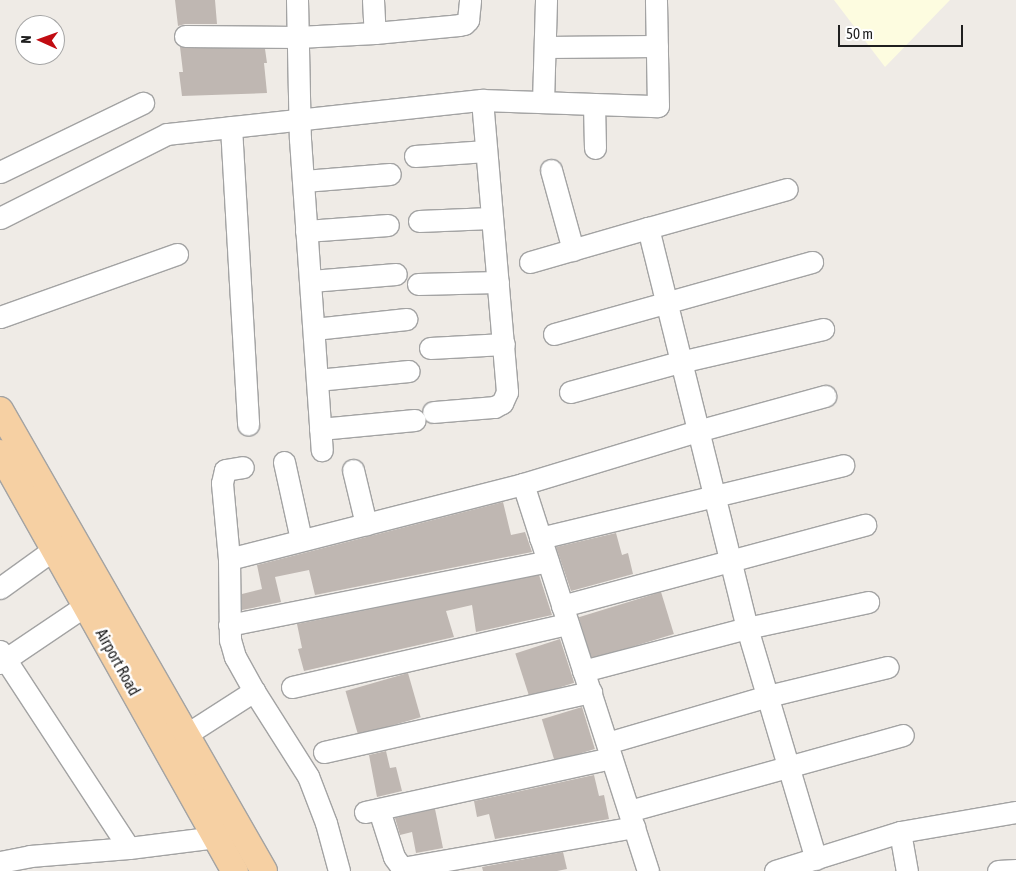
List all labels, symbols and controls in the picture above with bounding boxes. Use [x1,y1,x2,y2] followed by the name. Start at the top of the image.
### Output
[15,15,65,65] north arrow
[841,15,966,47] scale bar
[846,25,873,42] text: 50 m
[18,35,34,44] text: N
[92,625,144,699] street label: Airport Road

